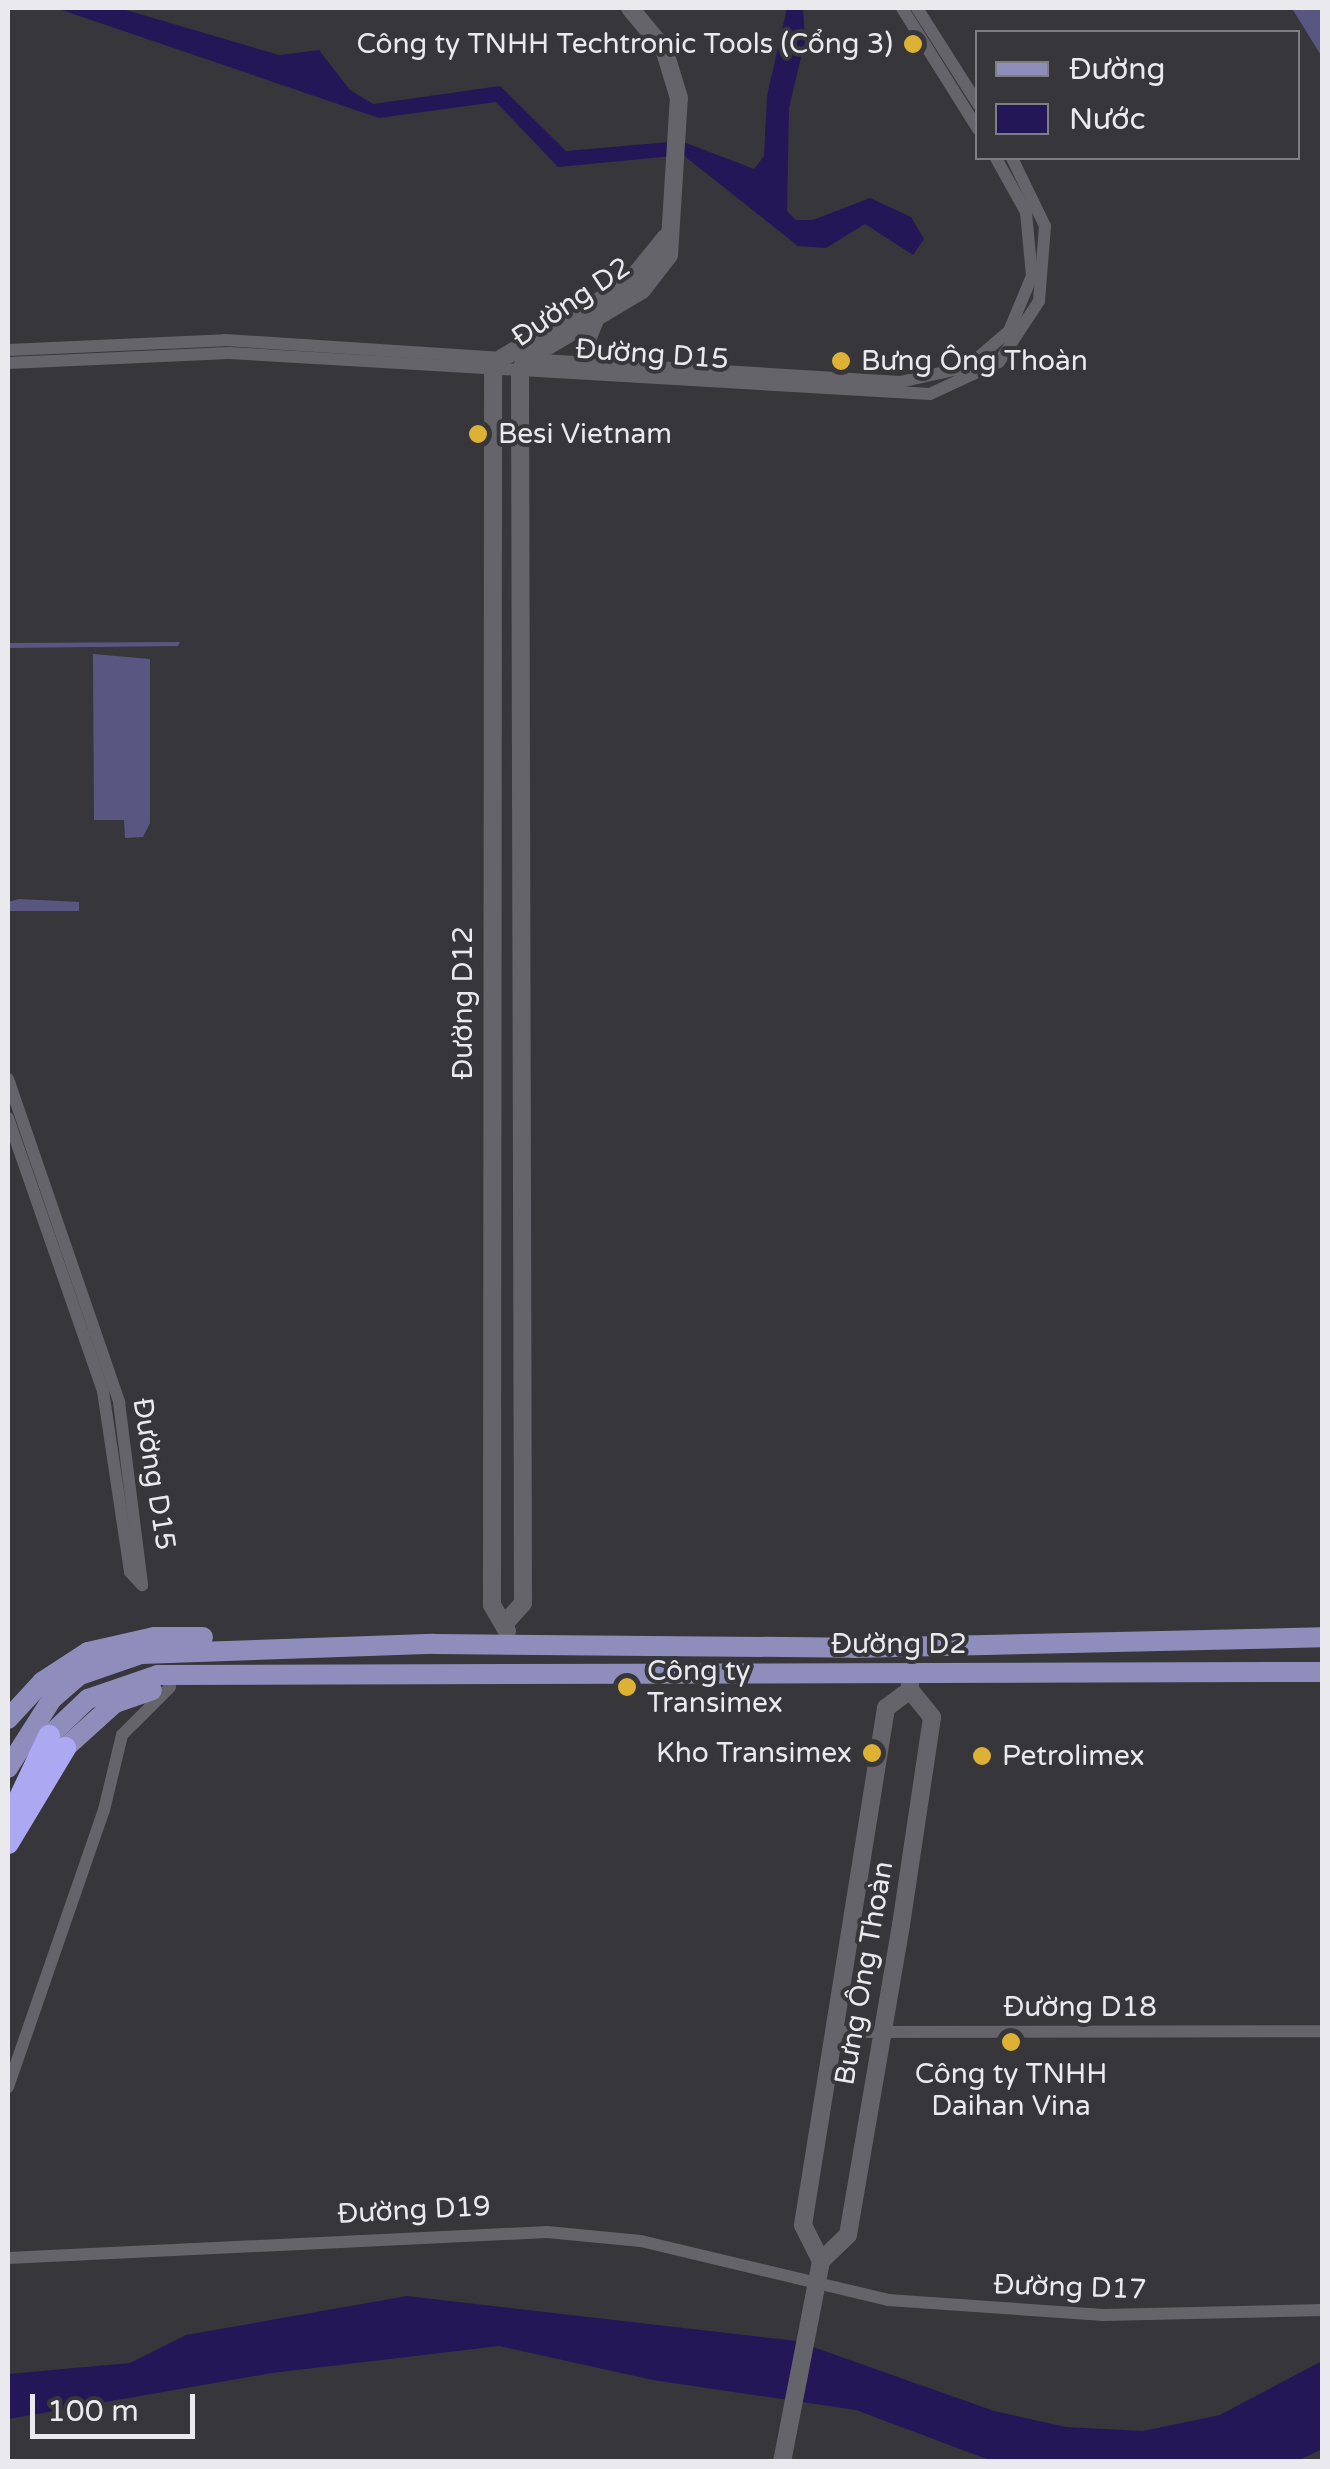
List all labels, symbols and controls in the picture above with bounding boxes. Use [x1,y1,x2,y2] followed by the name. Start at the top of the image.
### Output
[356,27,893,61] place label: Công ty TNHH Techtronic Tools (Cổng 3)
[975,30,1300,160] legend
[902,33,924,55] marker: Công ty TNHH Techtronic Tools (Cổng 3)
[1069,51,1165,88] text: Đường
[1069,101,1146,138] text: Nước
[505,250,637,354] street label: Đường D2
[574,332,730,376] street label: Đường D15
[861,344,1088,378] place label: Bưng Ông Thoàn
[830,350,852,372] marker: Bưng Ông Thoàn
[498,417,672,451] place label: Besi Vietnam
[467,423,489,445] marker: Besi Vietnam
[446,926,480,1080] street label: Đường D12
[125,1396,183,1552] street label: Đường D15
[831,1627,967,1661] street label: Đường D2
[647,1654,783,1720] place label: Công ty Transimex
[616,1676,638,1698] marker: Công ty Transimex
[656,1736,852,1770] place label: Kho Transimex
[1002,1739,1145,1773] place label: Petrolimex
[861,1742,883,1764] marker: Kho Transimex
[971,1745,993,1767] marker: Petrolimex
[828,1858,900,2088] street label: Bưng Ông Thoàn
[1003,1990,1157,2024] street label: Đường D18
[1000,2031,1022,2053] marker: Công ty TNHH Daihan Vina
[915,2057,1107,2123] place label: Công ty TNHH Daihan Vina
[336,2189,492,2231] street label: Đường D19
[993,2268,1147,2306] street label: Đường D17
[35,2374,200,2436] scale bar
[47,2393,139,2430] text: 100 m

